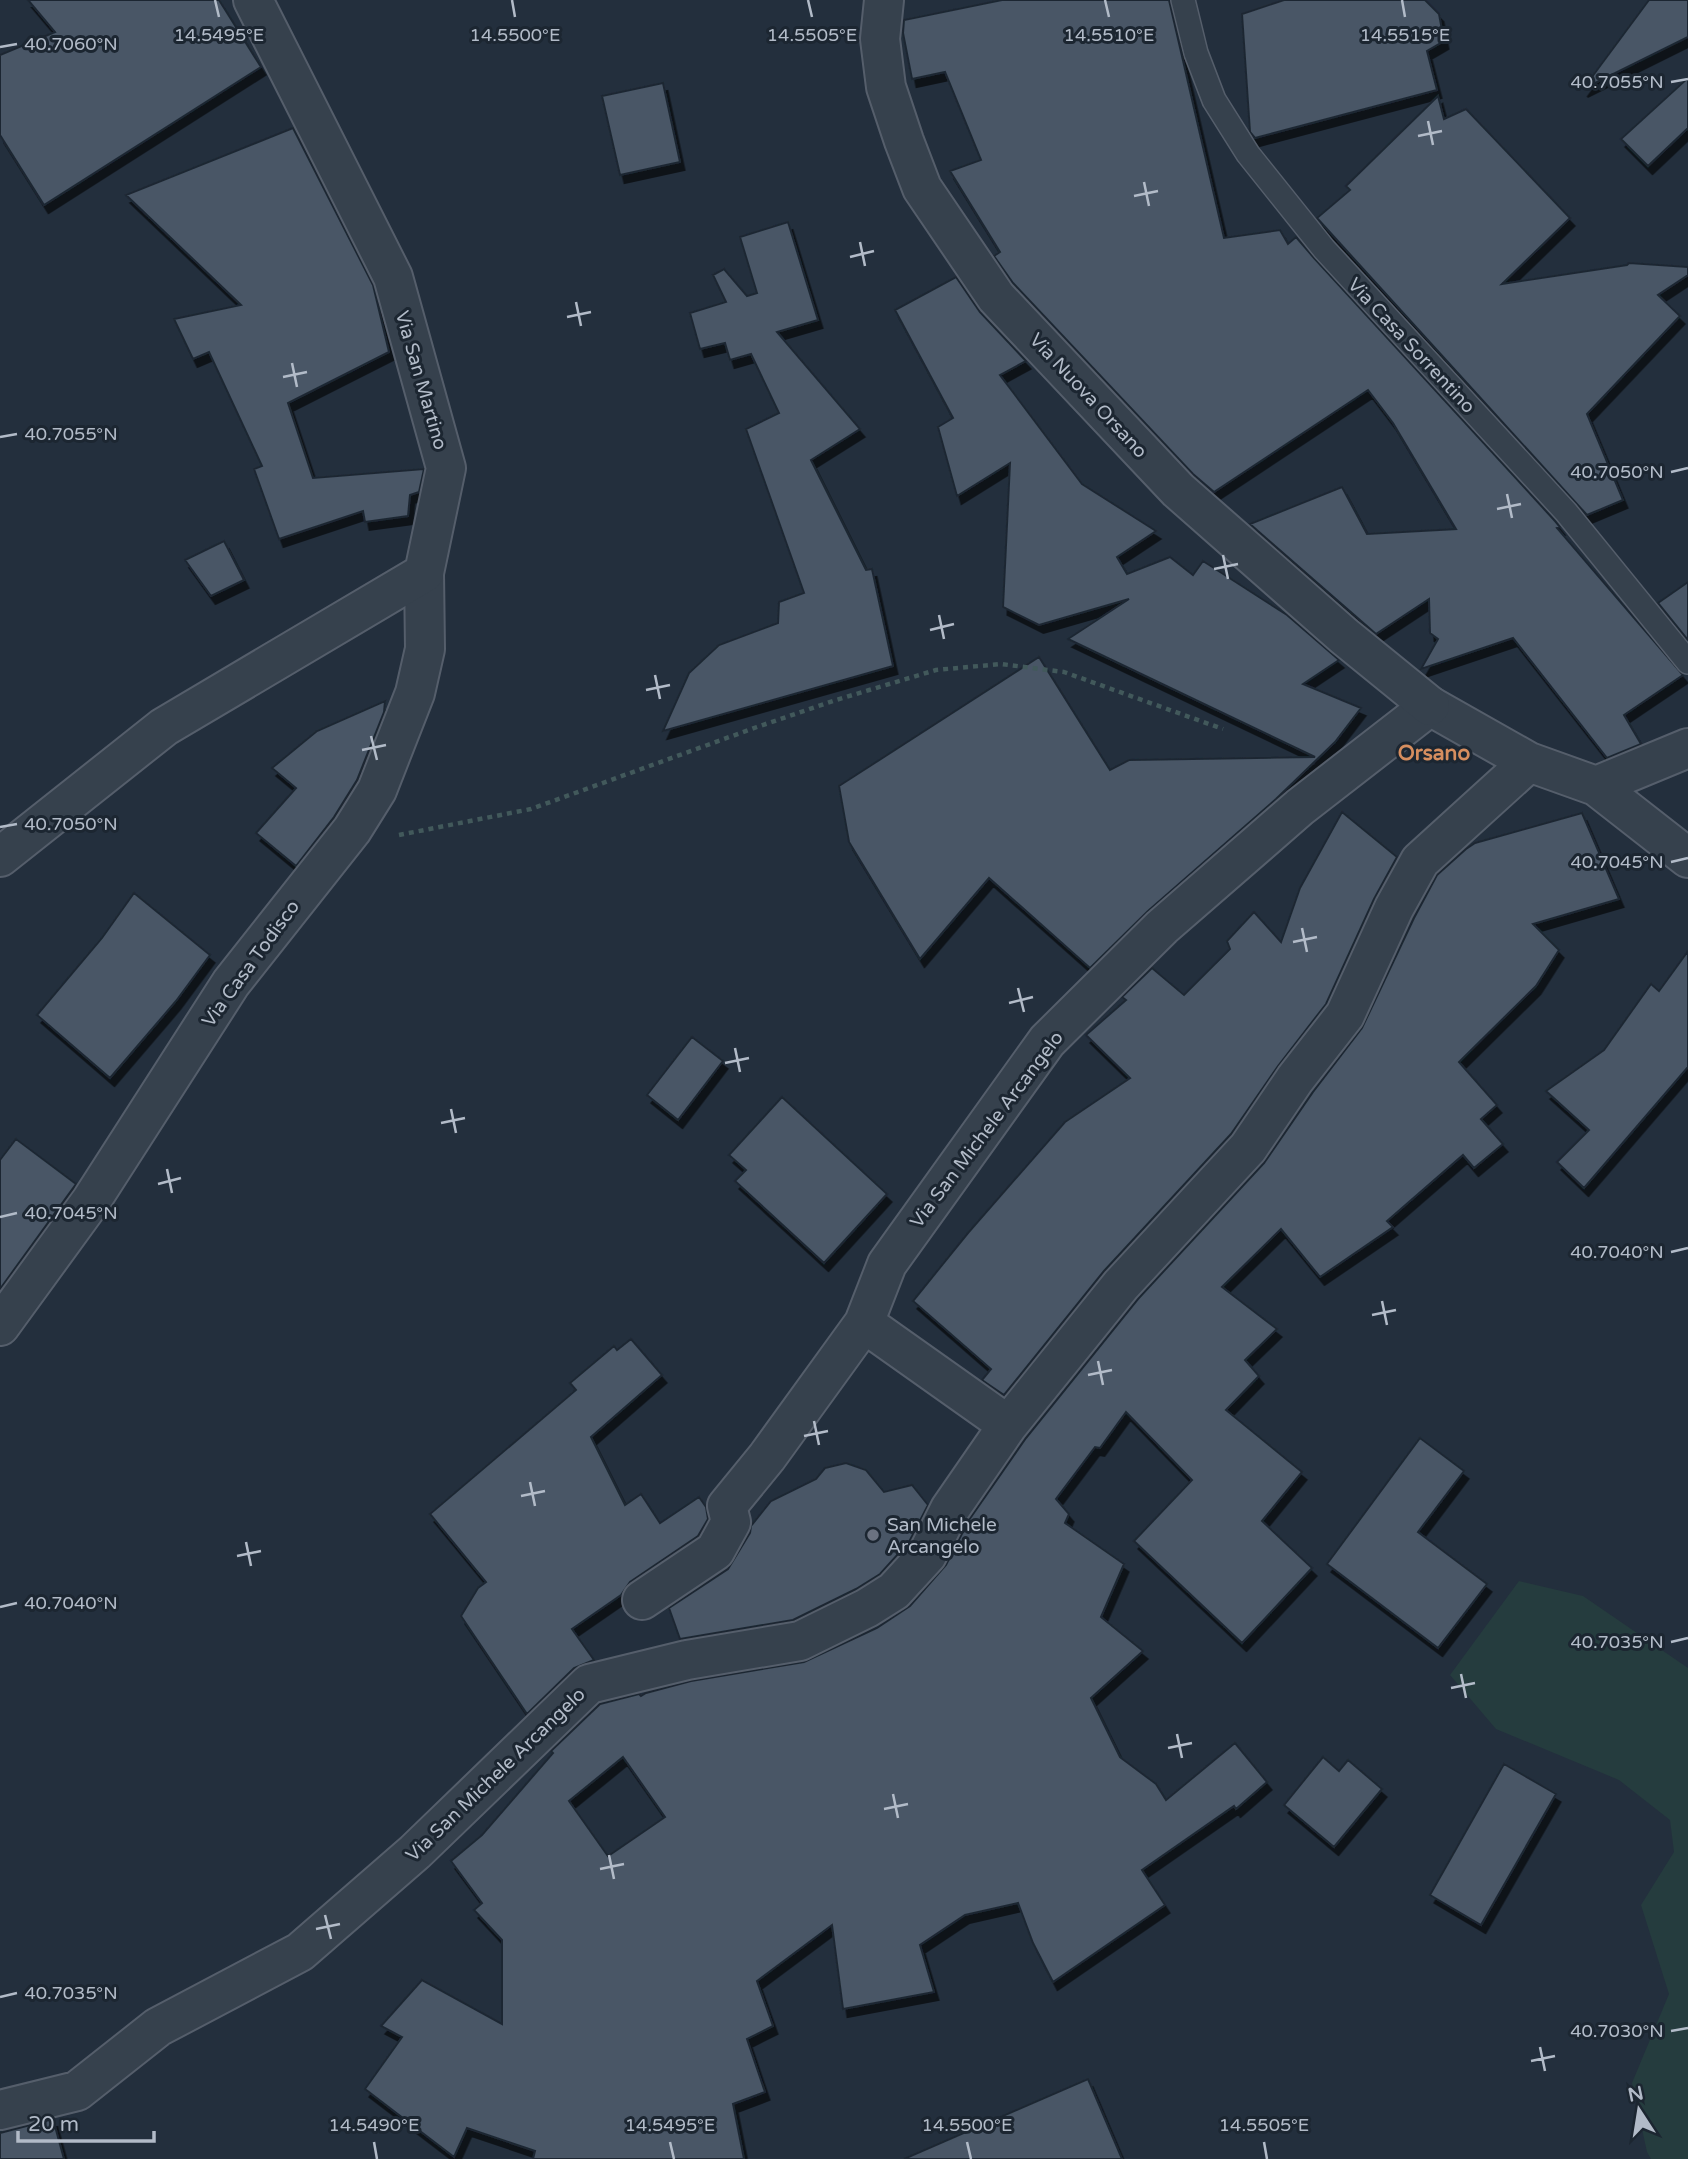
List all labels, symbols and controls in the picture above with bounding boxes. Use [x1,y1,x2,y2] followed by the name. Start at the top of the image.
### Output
[174,24,264,46] text: 14.5495°E
[470,24,560,46] text: 14.5500°E
[767,24,857,46] text: 14.5505°E
[1064,24,1154,46] text: 14.5510°E
[1360,24,1450,46] text: 14.5515°E
[24,33,118,55] text: 40.7060°N
[1570,71,1664,93] text: 40.7055°N
[1343,274,1480,418] street label: Via Casa Sorrentino
[391,308,451,452] street label: Via San Martino
[1025,329,1152,463] street label: Via Nuova Orsano
[24,423,118,445] text: 40.7055°N
[1570,461,1664,483] text: 40.7050°N
[1398,741,1470,766] district label: Orsano
[24,813,118,835] text: 40.7050°N
[1570,851,1664,873] text: 40.7045°N
[197,896,304,1031] street label: Via Casa Todisco
[906,1027,1068,1232] street label: Via San Michele Arcangelo
[24,1202,118,1224] text: 40.7045°N
[1570,1241,1664,1263] text: 40.7040°N
[887,1514,997,1558] place label: San Michele Arcangelo
[865,1527,881,1543] marker: San Michele Arcangelo
[24,1592,118,1614] text: 40.7040°N
[1570,1631,1664,1653] text: 40.7035°N
[402,1683,590,1866] street label: Via San Michele Arcangelo
[24,1982,118,2004] text: 40.7035°N
[1570,2020,1664,2042] text: 40.7030°N
[1604,2075,1674,2145] north arrow
[1626,2082,1645,2107] text: N
[18,2100,154,2144] scale bar
[28,2112,79,2137] text: 20 m
[329,2114,419,2136] text: 14.5490°E
[625,2114,715,2136] text: 14.5495°E
[922,2114,1012,2136] text: 14.5500°E
[1219,2114,1309,2136] text: 14.5505°E

